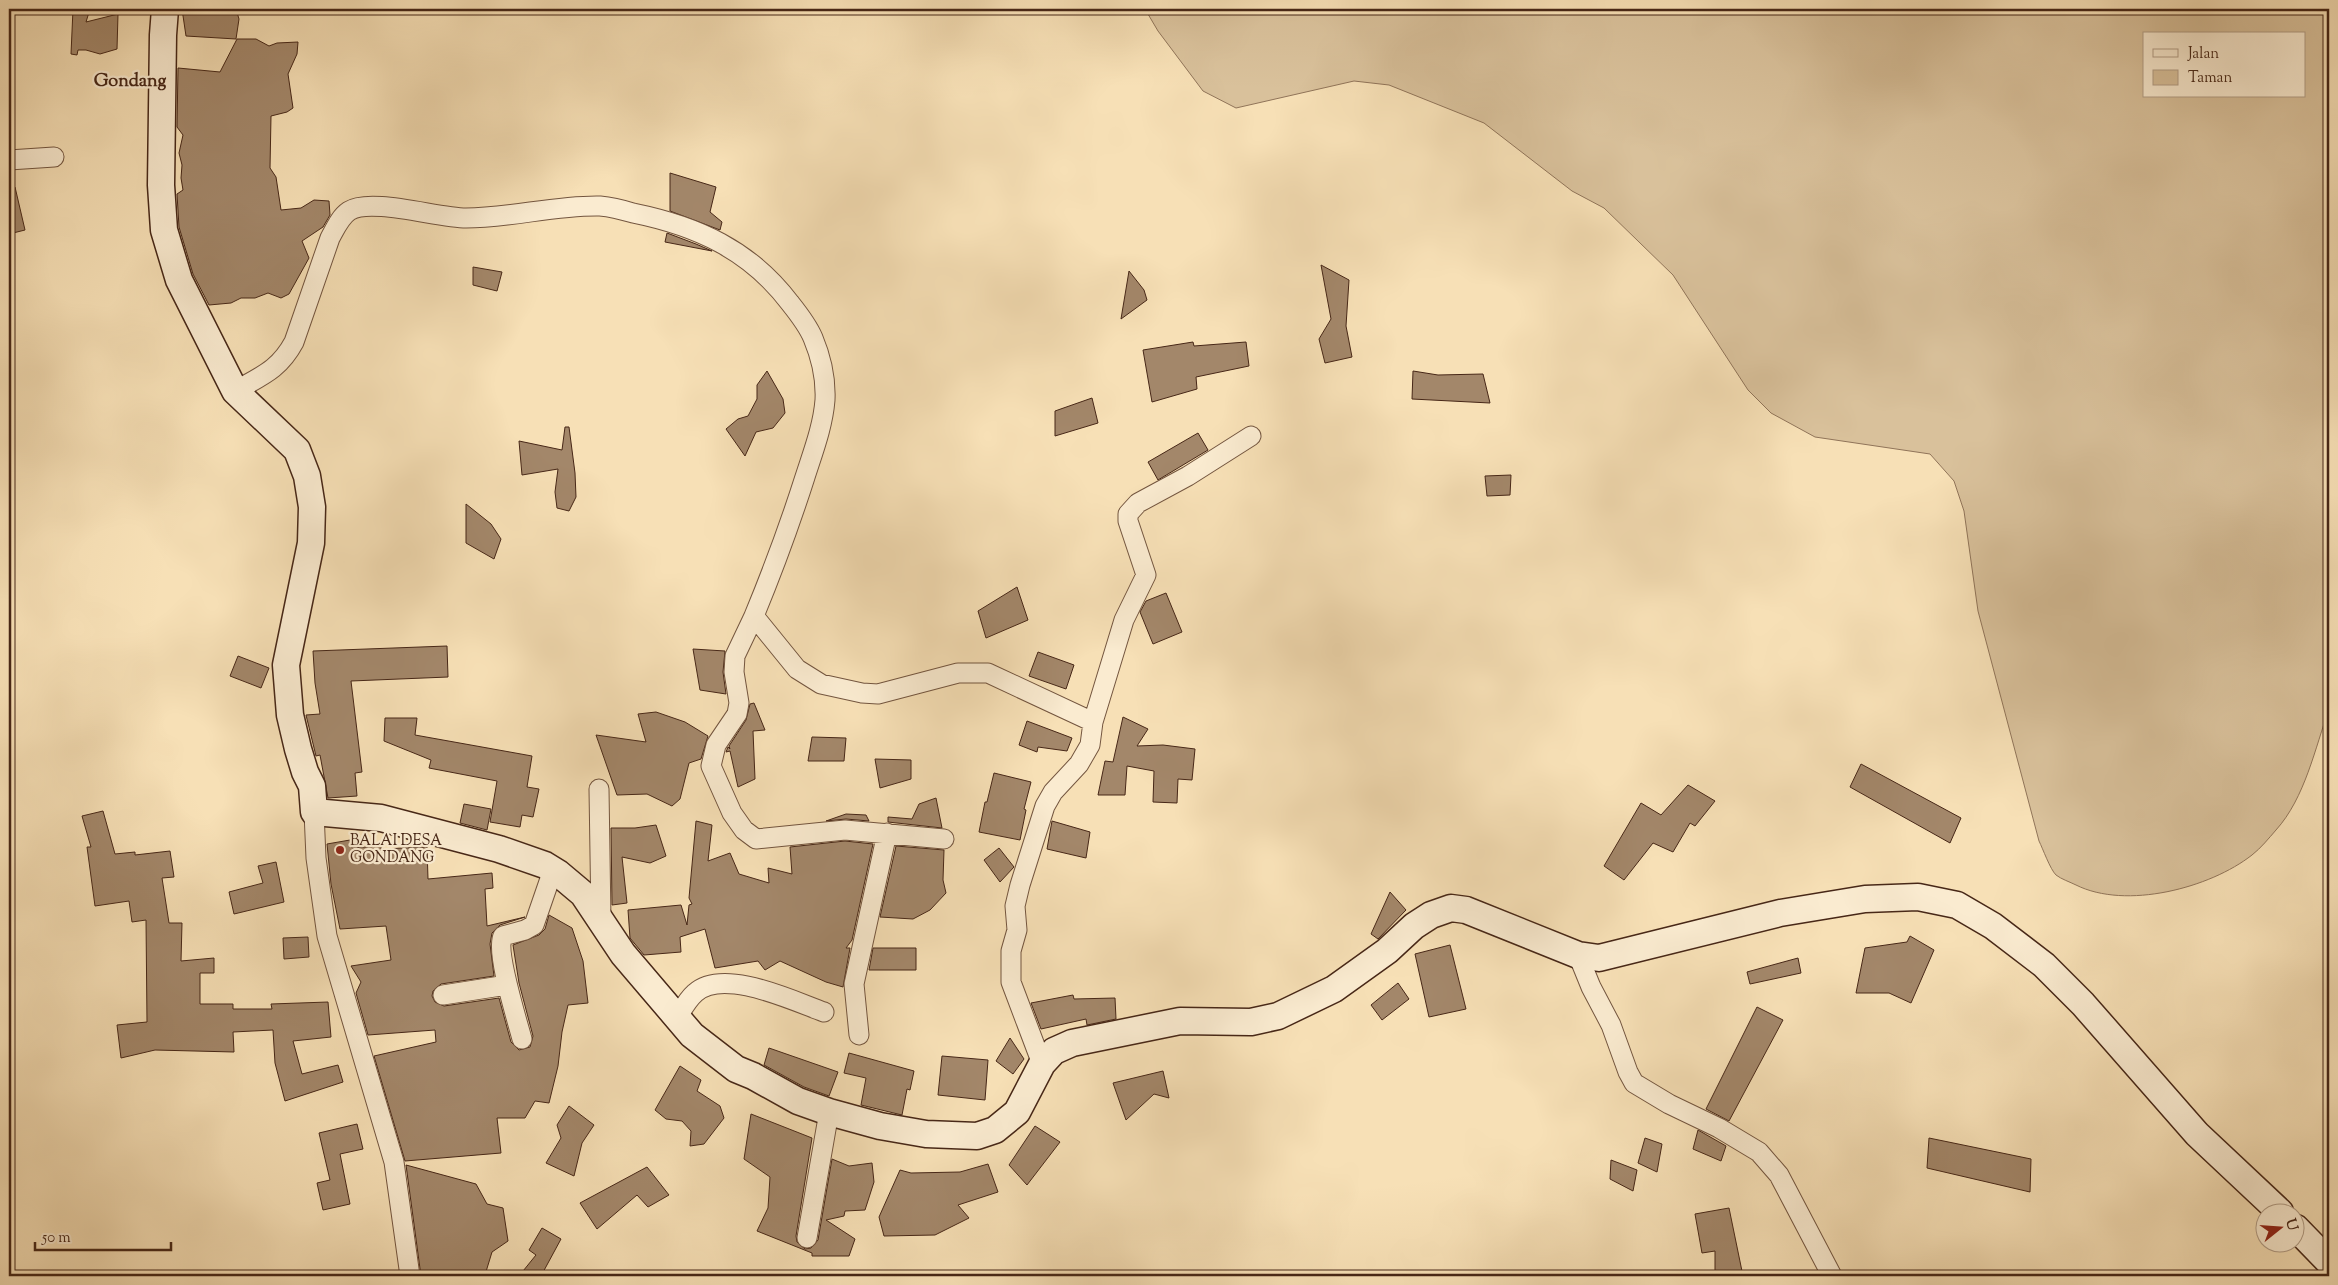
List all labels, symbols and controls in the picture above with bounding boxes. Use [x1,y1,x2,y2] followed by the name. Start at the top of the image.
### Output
[2143,32,2306,98] legend
[2187,44,2219,65] text: Jalan
[2188,68,2232,89] text: Taman
[94,69,167,95] district label: Gondang
[350,831,442,869] place label: BALAI DESA GONDANG
[334,844,346,856] marker: BALAI DESA GONDANG
[2256,1202,2306,1252] north arrow
[2279,1216,2302,1234] text: U
[35,1220,171,1252] scale bar
[41,1228,71,1249] text: 50 m

